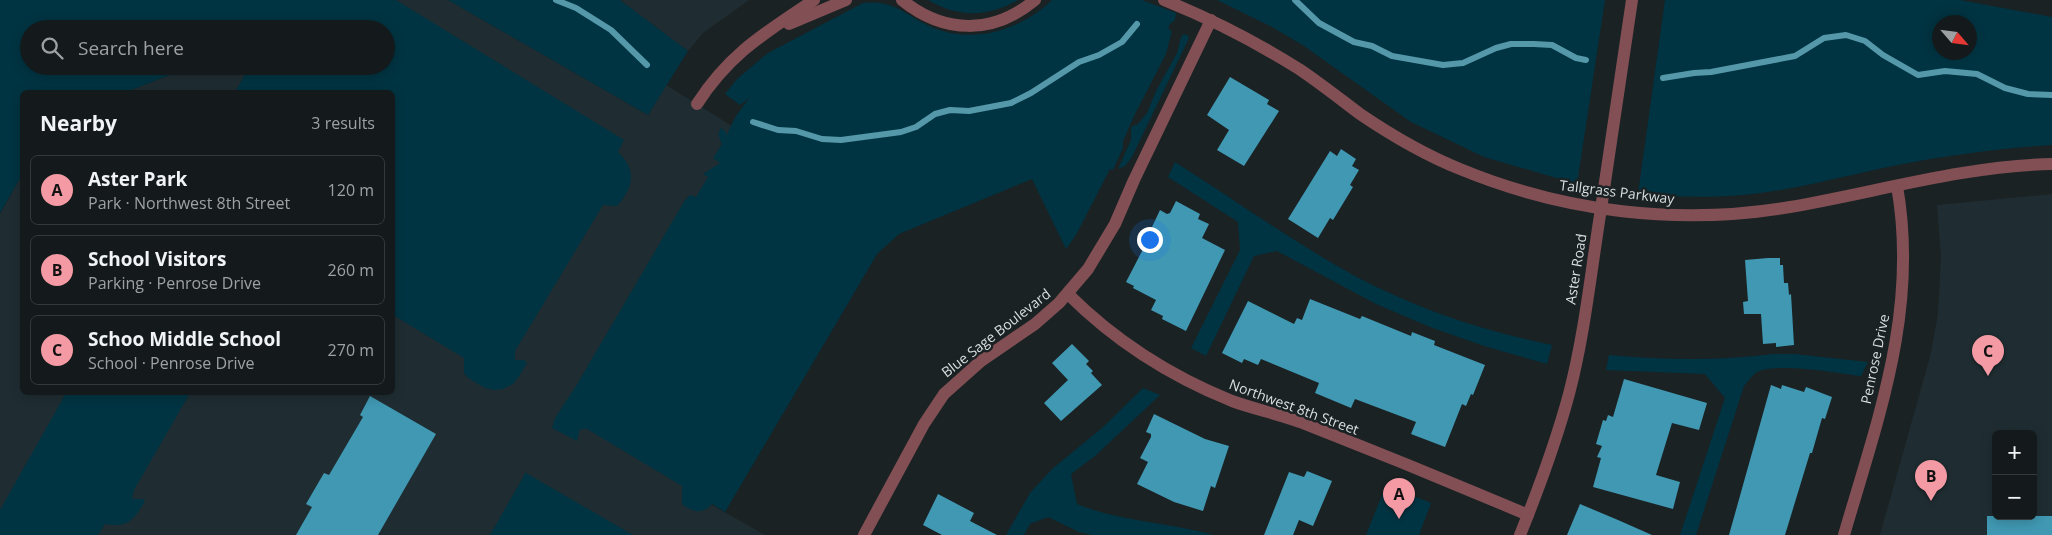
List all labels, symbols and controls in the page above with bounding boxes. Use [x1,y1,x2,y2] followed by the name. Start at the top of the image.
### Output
[1932,15,1977,60] north arrow
[20,20,395,75] search box
[38,34,66,62] icon: search
[78,35,184,61] text: Search here
[40,109,117,137] text: Nearby
[311,112,375,134] text: 3 results
[88,166,187,192] text: Aster Park
[1559,175,1677,208] street label: Tallgrass Parkway
[51,179,63,201] text: A
[328,179,374,201] text: 120 m
[88,192,290,214] text: Park · Northwest 8th Street
[1137,227,1163,253] your location
[1561,232,1590,306] street label: Aster Road
[88,246,226,272] text: School Visitors
[52,259,62,281] text: B
[328,259,374,281] text: 260 m
[88,272,261,294] text: Parking · Penrose Drive
[937,284,1054,381] street label: Blue Sage Boulevard
[1856,312,1893,406] street label: Penrose Drive
[88,326,281,352] text: Schoo Middle School
[1972,335,2004,376] pin: C
[52,339,62,361] text: C
[328,339,374,361] text: 270 m
[88,352,255,374] text: School · Penrose Drive
[1227,374,1362,439] street label: Northwest 8th Street
[1992,430,2037,520] map controls
[1992,430,2037,475] button: +
[1915,460,1947,501] pin: B
[1992,475,2037,520] button: −
[1383,478,1415,519] pin: A

